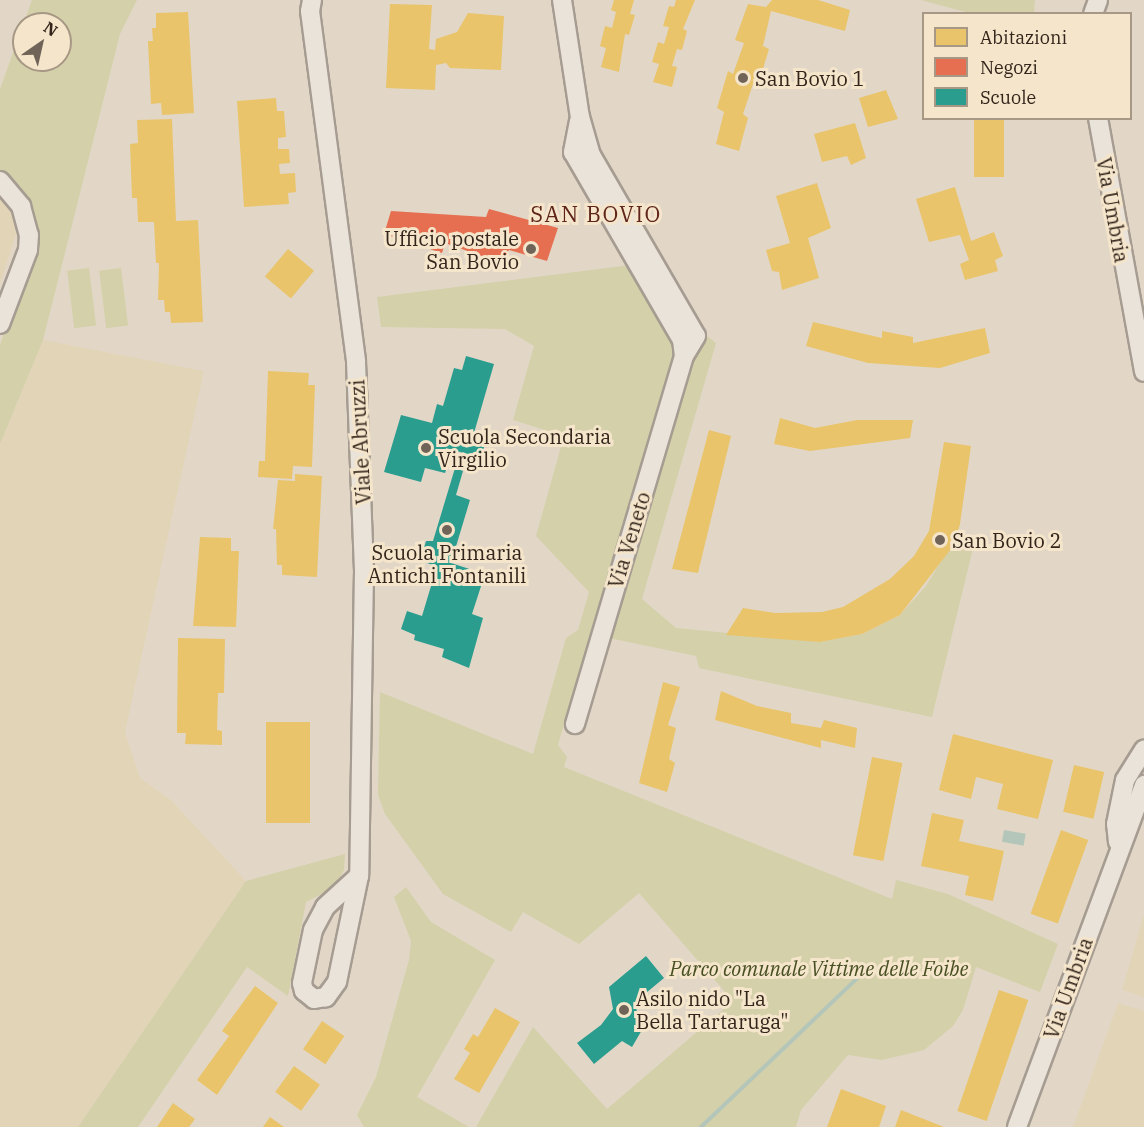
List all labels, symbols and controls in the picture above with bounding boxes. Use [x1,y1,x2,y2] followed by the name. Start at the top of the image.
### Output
[12,12,72,72] north arrow
[922,12,1132,120] legend
[40,17,62,41] text: N
[980,26,1067,49] text: Abitazioni
[980,56,1038,79] text: Negozi
[755,66,864,90] place label: San Bovio 1
[736,71,750,85] marker: San Bovio 1
[980,86,1036,109] text: Scuole
[1092,155,1134,265] street label: Via Umbria
[530,201,662,227] district label: SAN BOVIO
[384,226,519,273] place label: Ufficio postale San Bovio
[524,242,538,256] marker: Ufficio postale San Bovio
[345,379,375,505] street label: Viale Abruzzi
[438,424,611,471] place label: Scuola Secondaria Virgilio
[419,441,433,455] marker: Scuola Secondaria Virgilio
[603,489,655,591] street label: Via Veneto
[440,523,454,537] marker: Scuola Primaria Antichi Fontanili
[952,528,1061,552] place label: San Bovio 2
[933,533,947,547] marker: San Bovio 2
[368,540,526,587] place label: Scuola Primaria Antichi Fontanili
[1039,934,1097,1042] street label: Via Umbria
[670,956,968,980] park label: Parco comunale Vittime delle Foibe
[636,987,788,1034] place label: Asilo nido "La Bella Tartaruga"
[617,1003,631,1017] marker: Asilo nido "La Bella Tartaruga"

